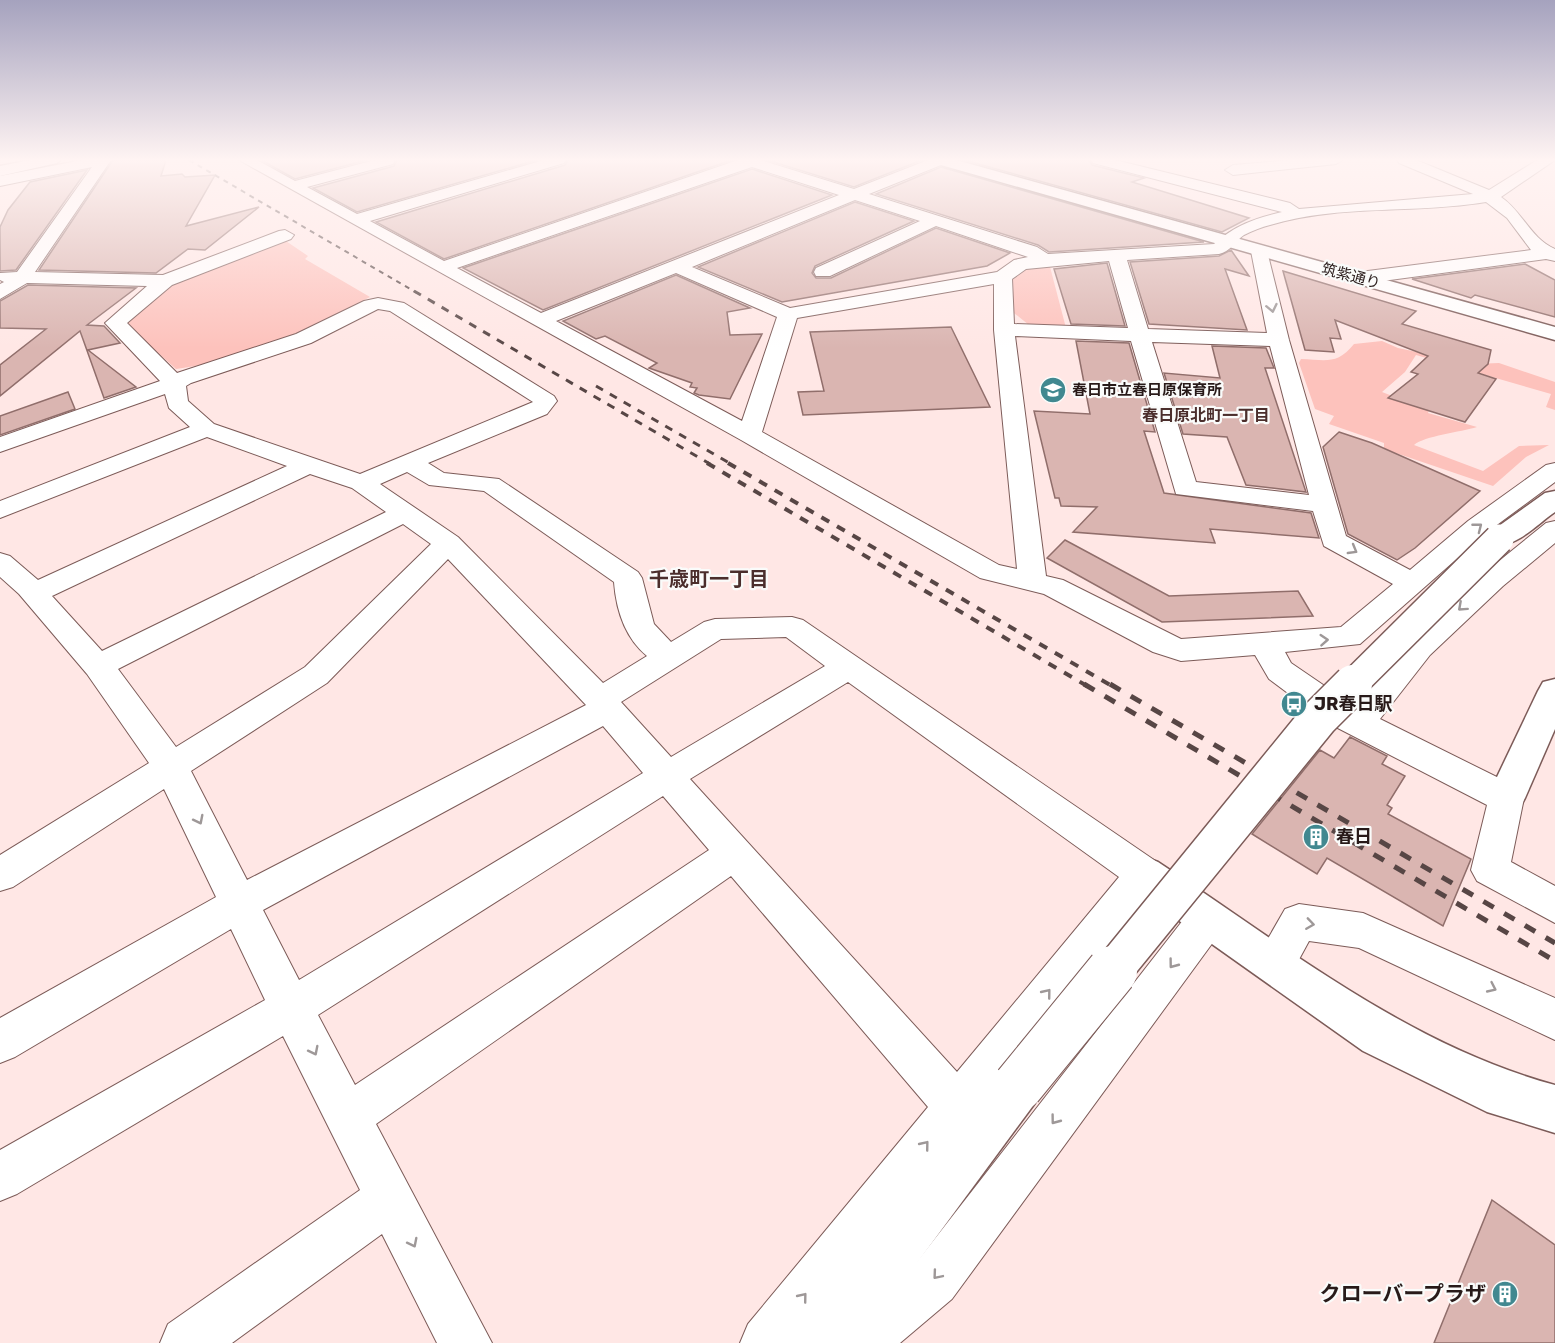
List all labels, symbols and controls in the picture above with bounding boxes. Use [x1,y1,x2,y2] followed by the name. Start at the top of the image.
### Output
[1320,260,1382,292] street label: 筑紫通り
[1265,303,1278,313] one-way arrow
[1038,375,1068,405] school or university icon: 春日市立春日原保育所
[1072,381,1222,399] place label: 春日市立春日原保育所
[1142,406,1270,425] district label: 春日原北町一丁目
[1471,523,1482,534] one-way arrow
[1347,543,1357,555] one-way arrow
[649,567,769,591] district label: 千歳町一丁目
[1458,600,1469,611] one-way arrow
[1319,634,1328,647] one-way arrow
[1279,689,1309,719] bus stop icon: JR春日駅
[1314,693,1393,715] place label: JR春日駅
[191,814,203,825] one-way arrow
[1301,822,1331,852] building icon: 春日
[1336,826,1372,848] place label: 春日
[1305,917,1314,929] one-way arrow
[1169,958,1180,969] one-way arrow
[1486,981,1497,993] one-way arrow
[1040,989,1051,1000] one-way arrow
[307,1045,318,1056] one-way arrow
[1051,1113,1062,1124] one-way arrow
[917,1141,928,1152] one-way arrow
[406,1237,417,1247] one-way arrow
[934,1268,945,1279] one-way arrow
[1490,1279,1520,1309] building icon: クローバープラザ
[1319,1281,1486,1306] place label: クローバープラザ
[796,1293,807,1304] one-way arrow

